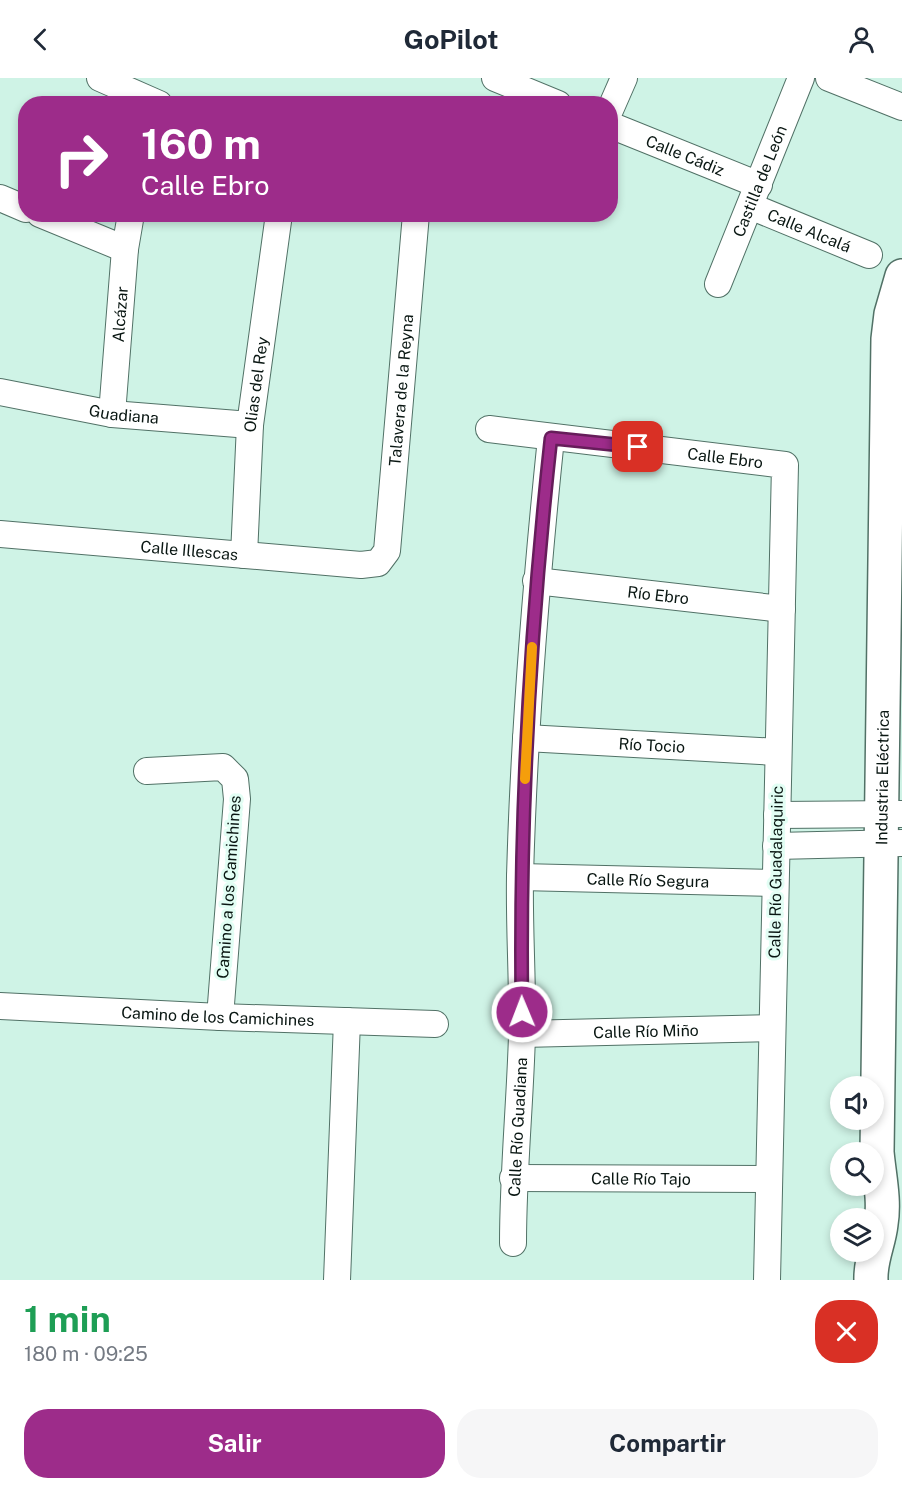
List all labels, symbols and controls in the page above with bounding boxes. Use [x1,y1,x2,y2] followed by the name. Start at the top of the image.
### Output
[24,23,57,56] icon: back
[404,23,498,55] text: GoPilot
[845,23,878,56] icon: person
[141,119,261,168] text: 160 m
[42,120,120,198] icon: right
[729,122,790,240] street label: Castilla de León
[643,131,727,180] street label: Calle Cádiz
[141,169,269,201] text: Calle Ebro
[765,205,854,256] street label: Calle Alcalá
[108,286,132,343] street label: Alcázar
[385,313,417,467] street label: Talavera de la Reyna
[240,335,272,433] street label: Olias del Rey
[87,400,160,427] street label: Guadiana
[612,421,663,472] pin
[621,430,654,463] icon: arrive
[686,444,764,472] street label: Calle Ebro
[140,537,239,564] street label: Calle Illescas
[626,582,690,608] street label: Río Ebro
[872,710,892,845] street label: Industria Eléctrica
[618,734,686,756] street label: Río Tocio
[765,785,787,959] street label: Calle Río Guadalaquiric
[213,795,245,979] street label: Camino a los Camichines
[586,869,710,891] street label: Calle Río Segura
[490,980,554,1044] position arrow
[121,1003,315,1030] street label: Camino de los Camichines
[593,1020,699,1042] street label: Calle Río Miño
[504,1057,531,1197] street label: Calle Río Guadiana
[830,1076,884,1262] map controls
[830,1076,884,1130] button: sound
[830,1142,884,1196] button: search
[591,1169,691,1188] street label: Calle Río Tajo
[830,1208,884,1262] button: layers
[24,1298,111,1340] text: 1 min
[815,1300,878,1363] button: close
[24,1342,148,1366] text: 180 m · 09:25
[24,1409,445,1478] button: Salir
[457,1409,878,1478] button: Compartir

